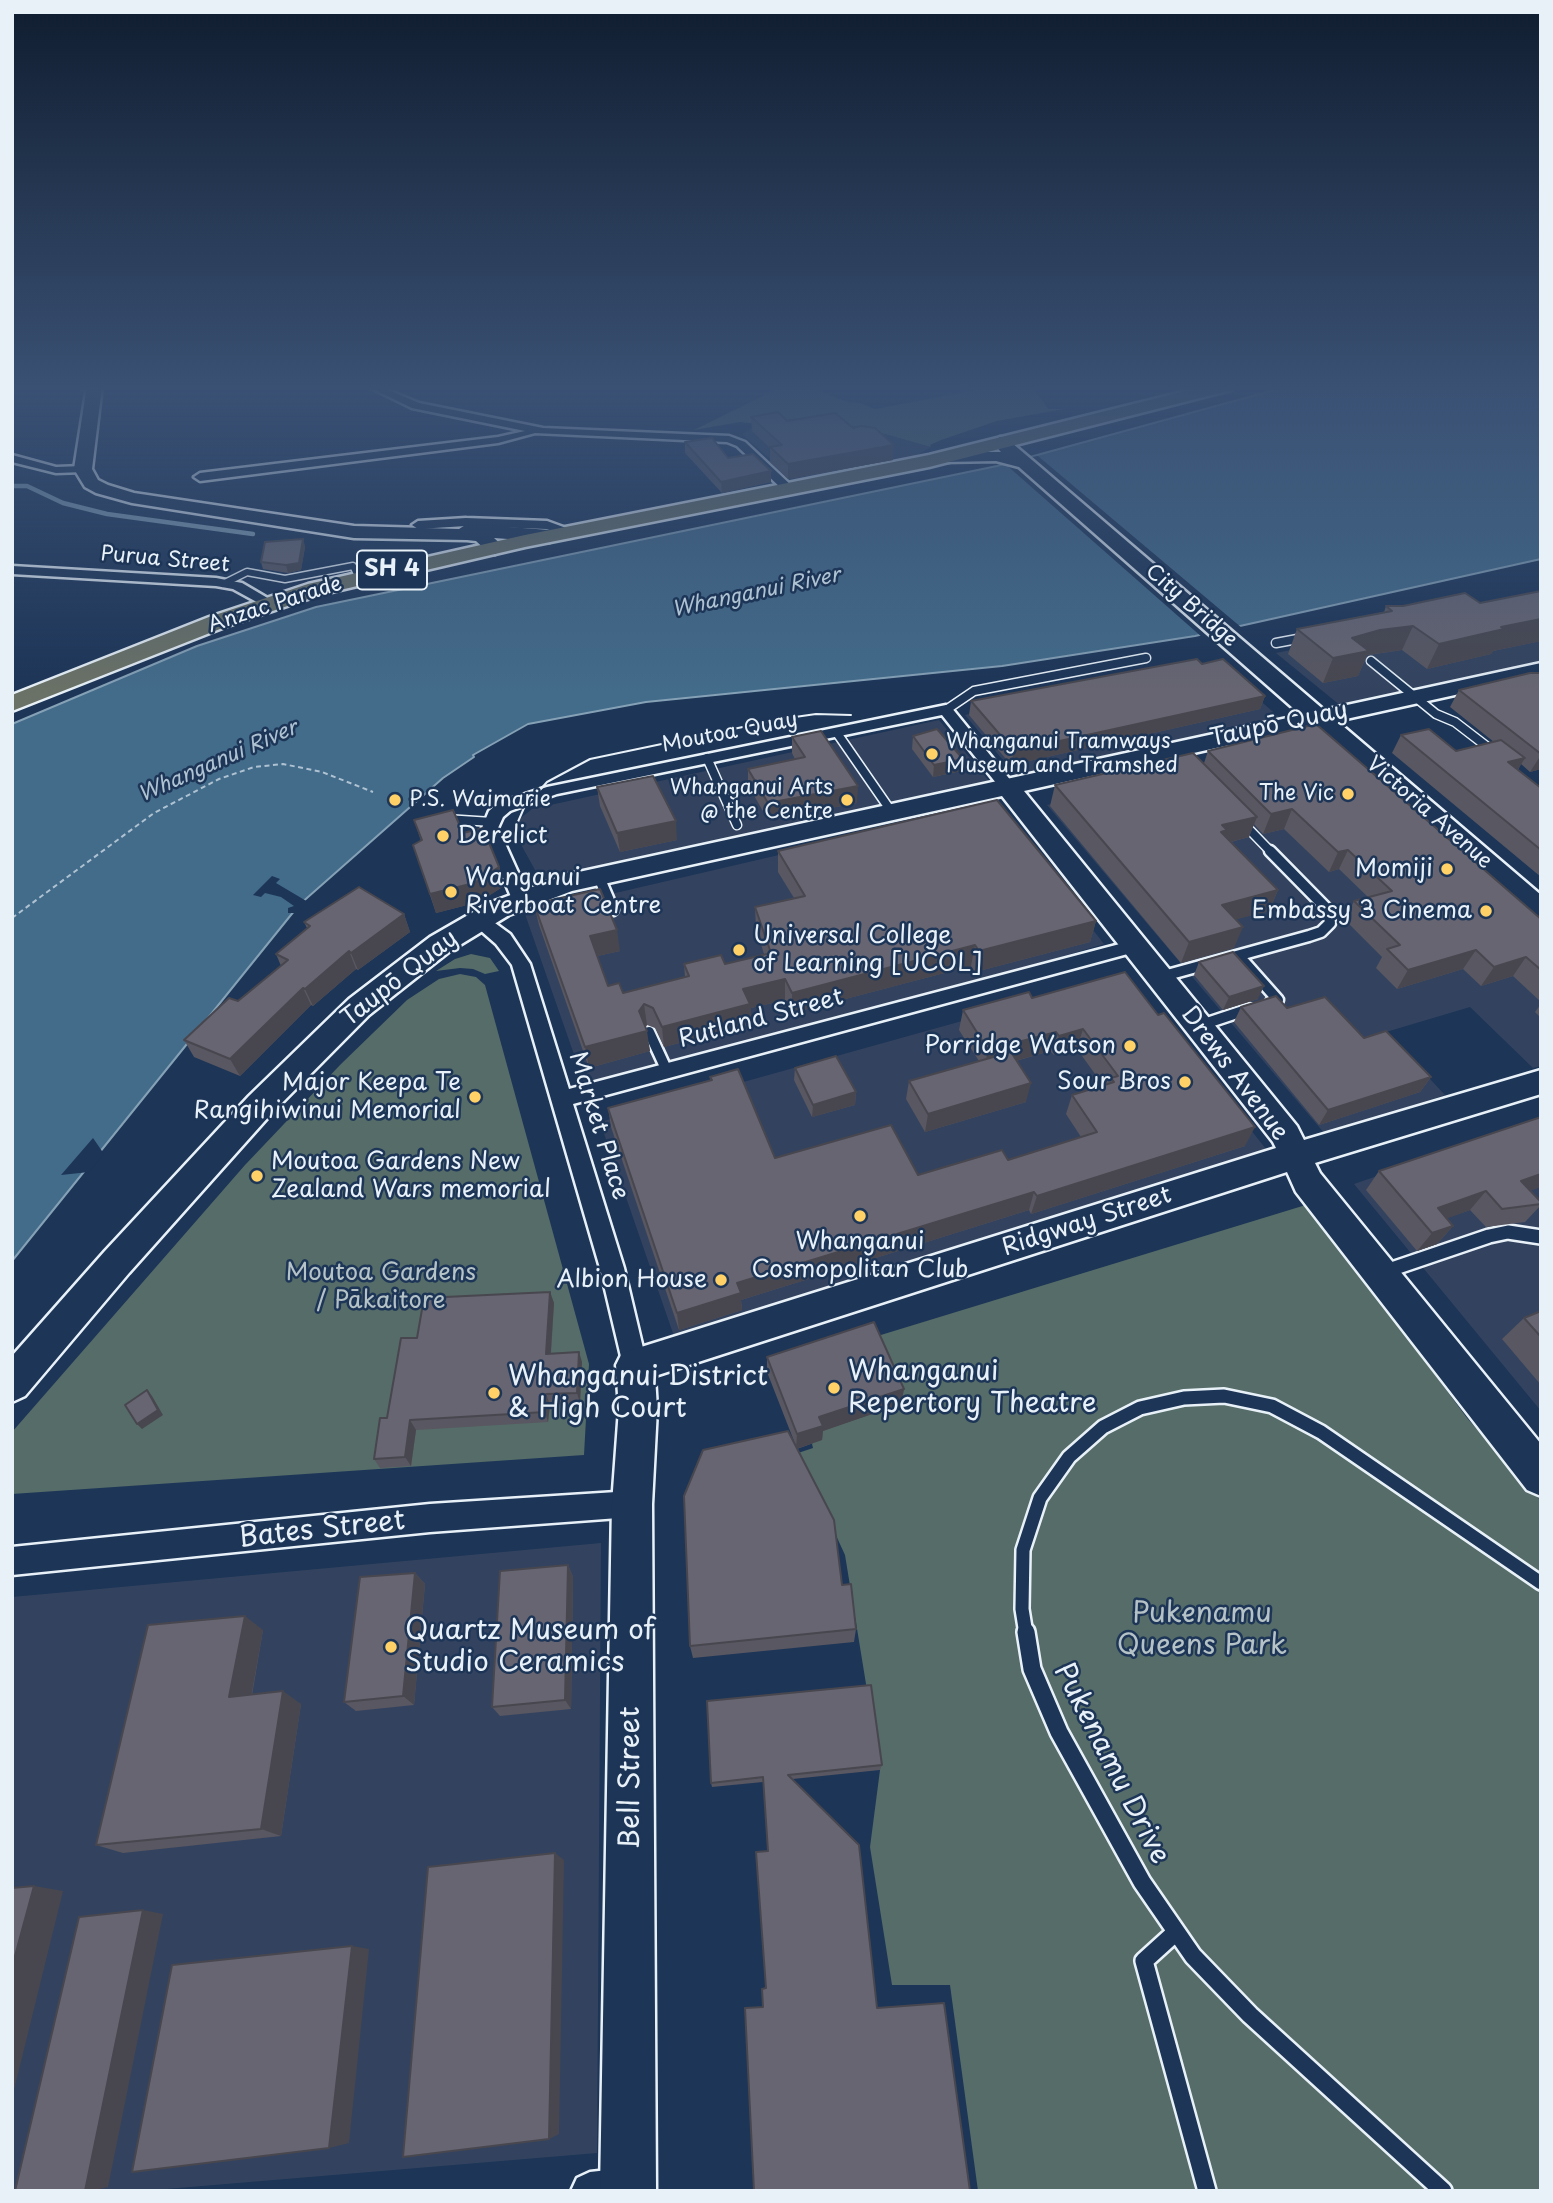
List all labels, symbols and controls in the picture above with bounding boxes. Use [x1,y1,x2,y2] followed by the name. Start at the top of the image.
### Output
[99,542,231,578] street label: Purua Street
[357,550,427,590] road number: SH 4
[1140,559,1242,653] street label: City Bridge
[670,563,842,623] water label: Whanganui River
[205,571,345,639] street label: Anzac Parade
[1208,696,1350,754] street label: Taupō Quay
[660,707,800,759] street label: Moutoa Quay
[135,716,301,808] water label: Whanganui River
[946,729,1178,779] place label: Whanganui Tramways Museum and Tramshed
[924,746,940,762] marker: Whanganui Tramways Museum and Tramshed
[1361,752,1497,874] street label: Victoria Avenue
[670,775,833,825] place label: Whanganui Arts @ the Centre
[1259,781,1334,807] place label: The Vic
[1340,786,1356,802] marker: The Vic
[409,787,551,813] place label: P.S. Waimarie
[387,792,403,808] marker: P.S. Waimarie
[839,792,855,808] marker: Whanganui Arts @ the Centre
[457,822,548,850] place label: Derelict
[435,828,451,844] marker: Derelict
[1355,855,1433,883] place label: Momiji
[1439,861,1455,877] marker: Momiji
[465,864,661,920] place label: Wanganui Riverboat Centre
[443,884,459,900] marker: Wanganui Riverboat Centre
[1251,897,1472,925] place label: Embassy 3 Cinema
[1478,903,1494,919] marker: Embassy 3 Cinema
[753,922,983,978] place label: Universal College of Learning [UCOL]
[336,925,464,1033] street label: Taupō Quay
[731,942,747,958] marker: Universal College of Learning [UCOL]
[675,983,847,1055] street label: Rutland Street
[1174,1001,1294,1147] street label: Drews Avenue
[924,1032,1116,1060] place label: Porridge Watson
[1122,1038,1138,1054] marker: Porridge Watson
[562,1048,634,1204] street label: Market Place
[1057,1068,1171,1096] place label: Sour Bros
[194,1069,461,1125] place label: Major Keepa Te Rangihiwinui Memorial
[1177,1074,1193,1090] marker: Sour Bros
[467,1089,483,1105] marker: Major Keepa Te Rangihiwinui Memorial
[271,1148,551,1204] place label: Moutoa Gardens New Zealand Wars memorial
[249,1168,265,1184] marker: Moutoa Gardens New Zealand Wars memorial
[999,1181,1175,1263] street label: Ridgway Street
[852,1208,868,1224] marker: Whanganui Cosmopolitan Club
[752,1228,968,1284] place label: Whanganui Cosmopolitan Club
[286,1259,476,1315] park label: Moutoa Gardens / Pākaitore
[556,1266,707,1294] place label: Albion House
[713,1272,729,1288] marker: Albion House
[848,1355,1097,1421] place label: Whanganui Repertory Theatre
[508,1360,768,1426] place label: Whanganui District & High Court
[826,1380,842,1396] marker: Whanganui Repertory Theatre
[486,1385,502,1401] marker: Whanganui District & High Court
[237,1505,407,1555] street label: Bates Street
[1117,1597,1287,1663] park label: Pukenamu Queens Park
[405,1614,655,1680] place label: Quartz Museum of Studio Ceramics
[383,1639,399,1655] marker: Quartz Museum of Studio Ceramics
[1046,1658,1176,1870] street label: Pukenamu Drive
[614,1706,648,1850] street label: Bell Street

